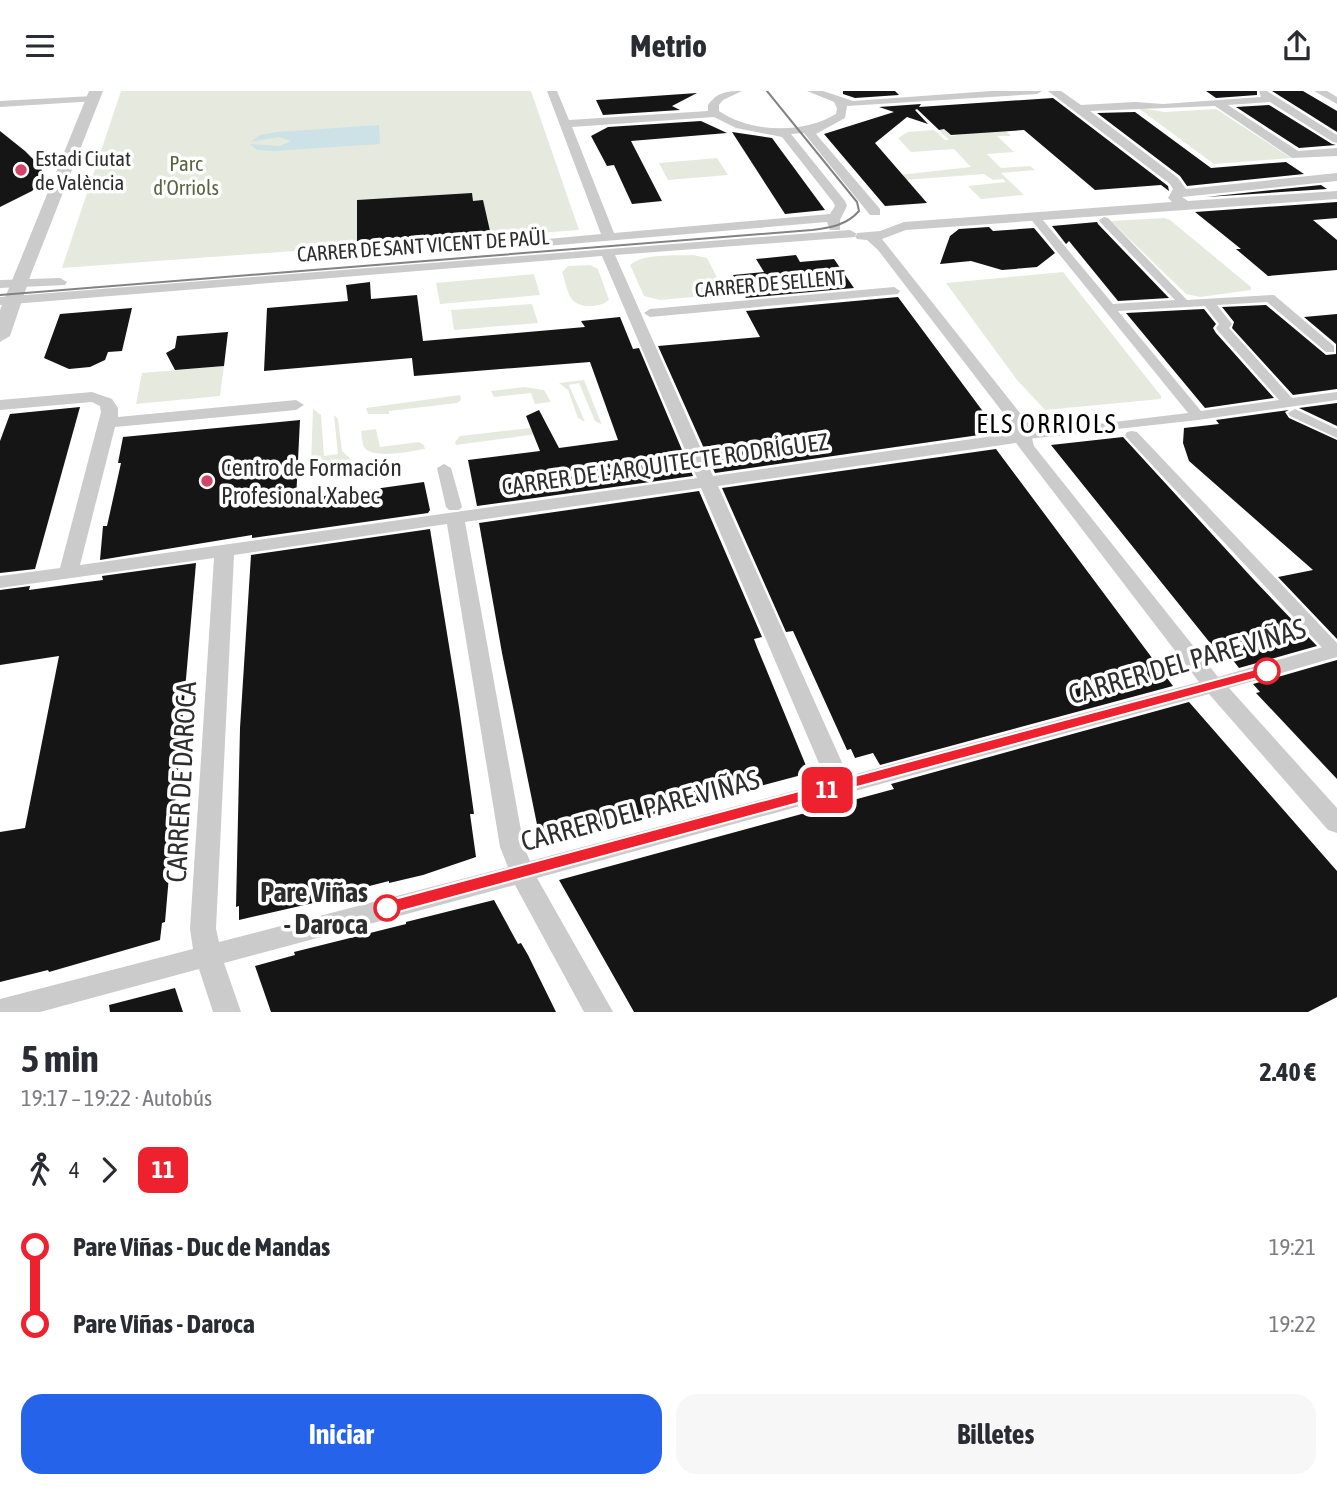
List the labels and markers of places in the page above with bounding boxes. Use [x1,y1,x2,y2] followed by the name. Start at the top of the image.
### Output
[35,146,131,194] place label: Estadi Ciutat de València
[13,162,29,178] marker: Estadi Ciutat de València
[221,454,402,509] place label: Centro de Formación Profesional Xabec
[199,473,215,489] marker: Centro de Formación Profesional Xabec
[1254,658,1280,684] unlabelled marker
[260,876,368,940] place label: Pare Viñas - Daroca
[374,895,400,921] marker: Pare Viñas - Daroca

